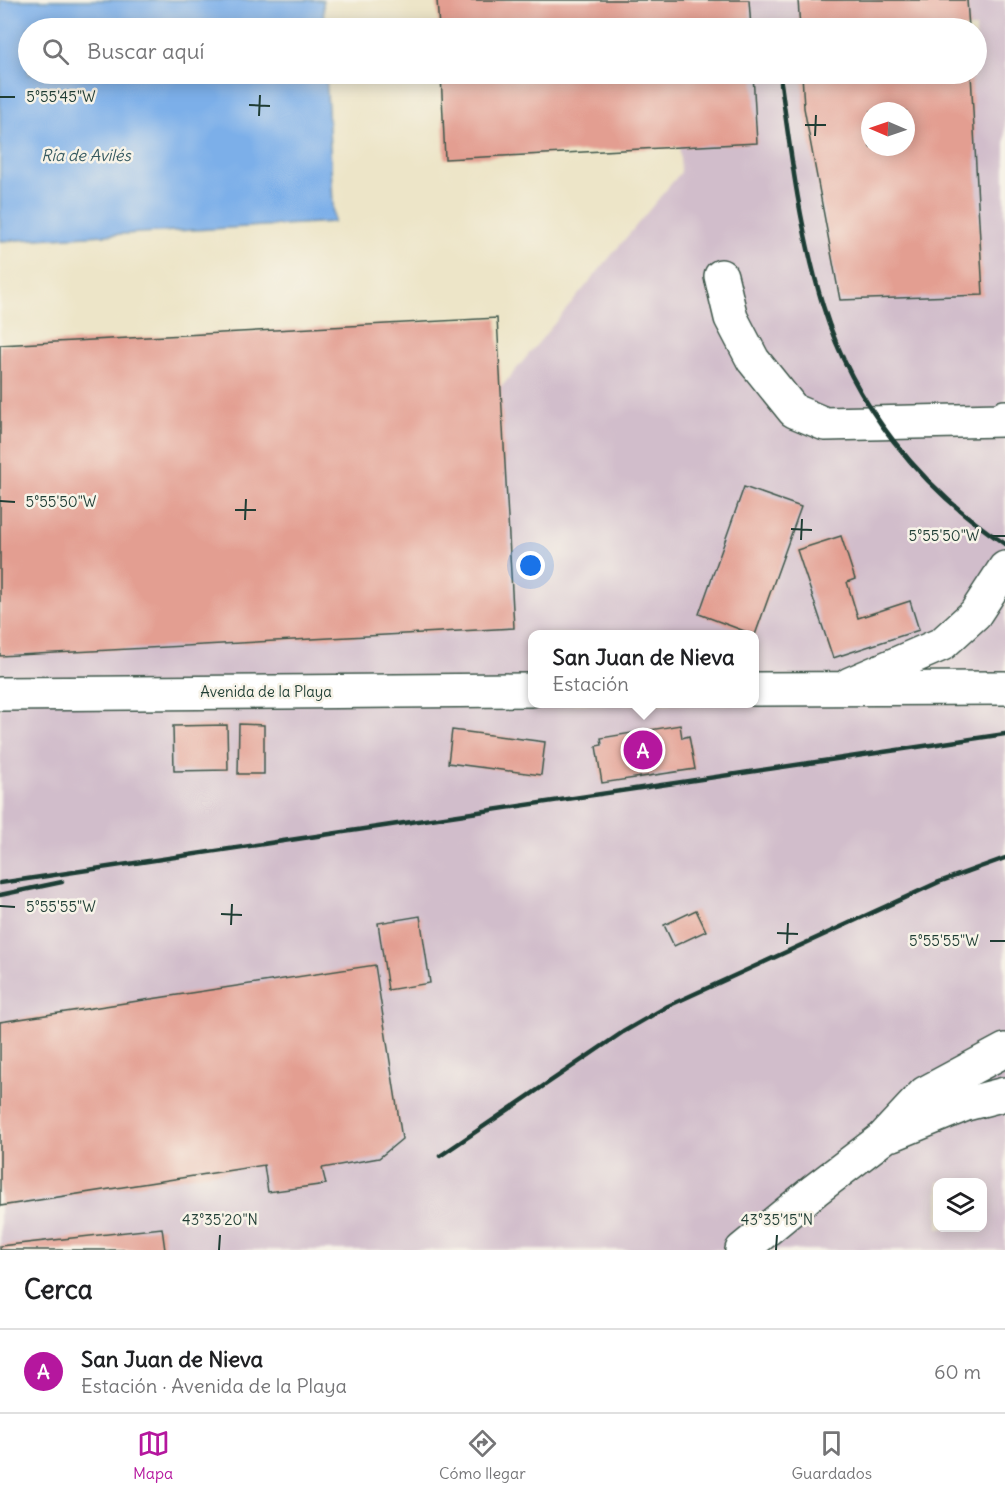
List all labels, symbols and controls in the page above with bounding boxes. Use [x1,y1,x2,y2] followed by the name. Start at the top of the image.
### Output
[18,18,987,84] search box
[39,35,72,68] icon: search
[87,37,204,65] text: Buscar aquí
[26,87,96,106] text: 5°55'45"W
[861,102,915,156] north arrow
[41,145,131,165] water label: Ría de Avilés
[26,492,97,511] text: 5°55'50"W
[909,526,980,545] text: 5°55'50"W
[516,551,545,580] your location
[528,630,759,708] popup
[552,643,735,671] text: San Juan de Nieva
[552,671,629,696] text: Estación
[200,682,332,701] street label: Avenida de la Playa
[624,728,662,772] pin: A
[26,897,96,916] text: 5°55'55"W
[909,931,979,950] text: 5°55'55"W
[933,1178,987,1232] map controls
[933,1178,987,1232] button: layers
[182,1210,258,1229] text: 43°35'20"N
[741,1210,813,1229] text: 43°35'15"N
[24,1273,93,1306] text: Cerca
[81,1345,263,1373] text: San Juan de Nieva
[37,1359,50,1384] text: A
[934,1359,981,1384] text: 60 m
[81,1373,347,1398] text: Estación · Avenida de la Playa
[133,1427,173,1483] tab: Mapa
[439,1427,526,1483] tab: Cómo llegar
[792,1427,872,1483] tab: Guardados

